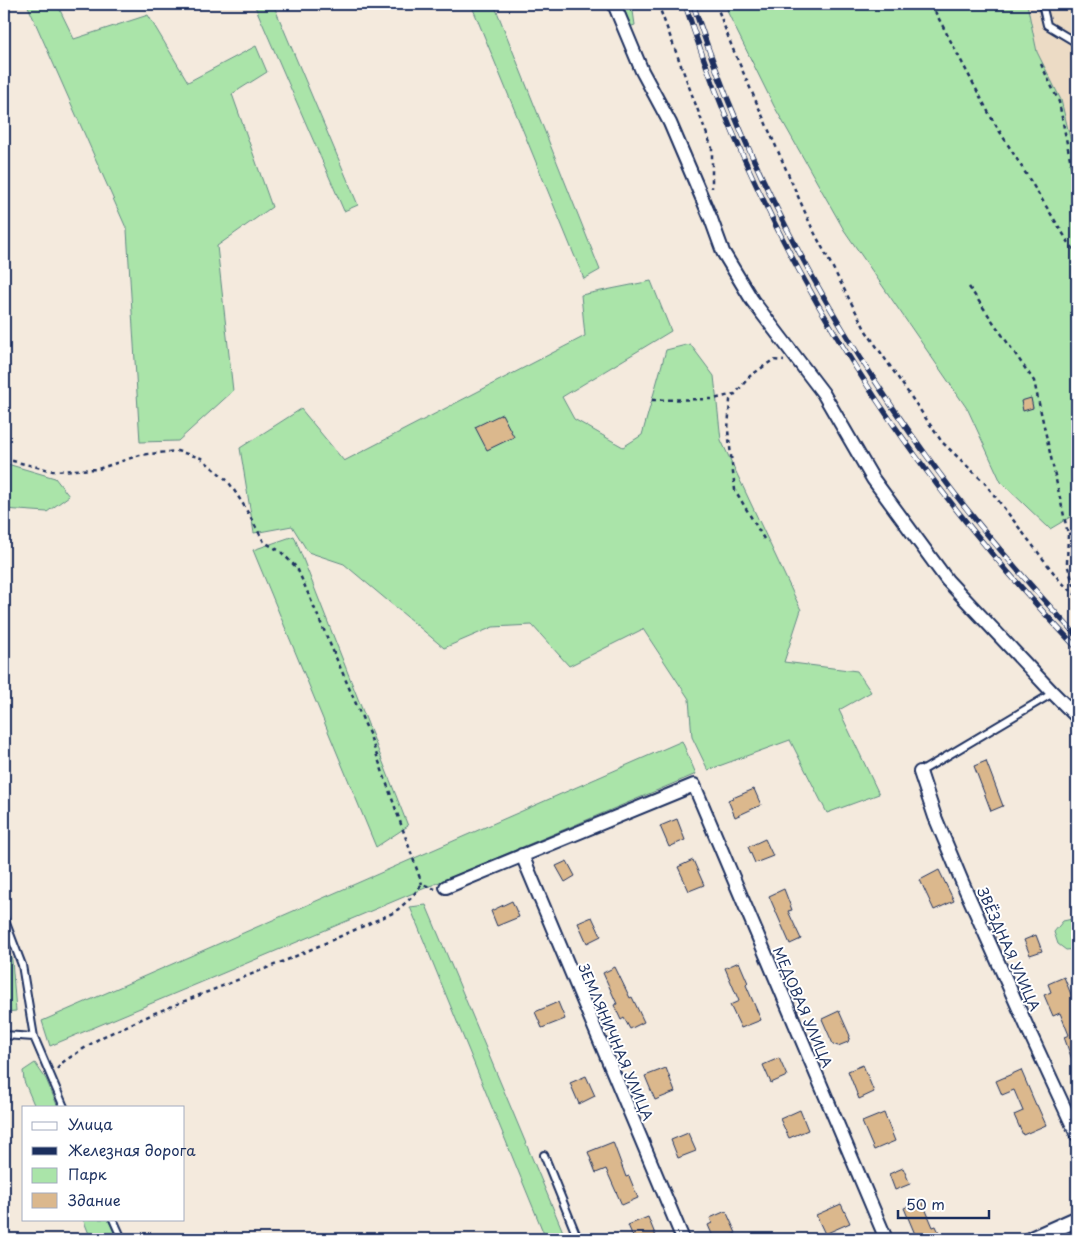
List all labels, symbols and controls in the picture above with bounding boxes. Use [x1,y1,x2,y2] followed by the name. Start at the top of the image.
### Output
[972,884,1046,1014] street label: ЗВЁЗДНАЯ УЛИЦА
[768,943,838,1071] street label: МЕДОВАЯ УЛИЦА
[573,959,659,1124] street label: ЗЕМЛЯНИЧНАЯ УЛИЦА
[22,1106,185,1220] legend
[68,1112,113,1135] text: Улица
[68,1138,196,1161] text: Железная дорога
[68,1162,107,1185] text: Парк
[68,1188,121,1211] text: Здание
[898,1188,990,1220] scale bar
[906,1192,945,1215] text: 50 m

